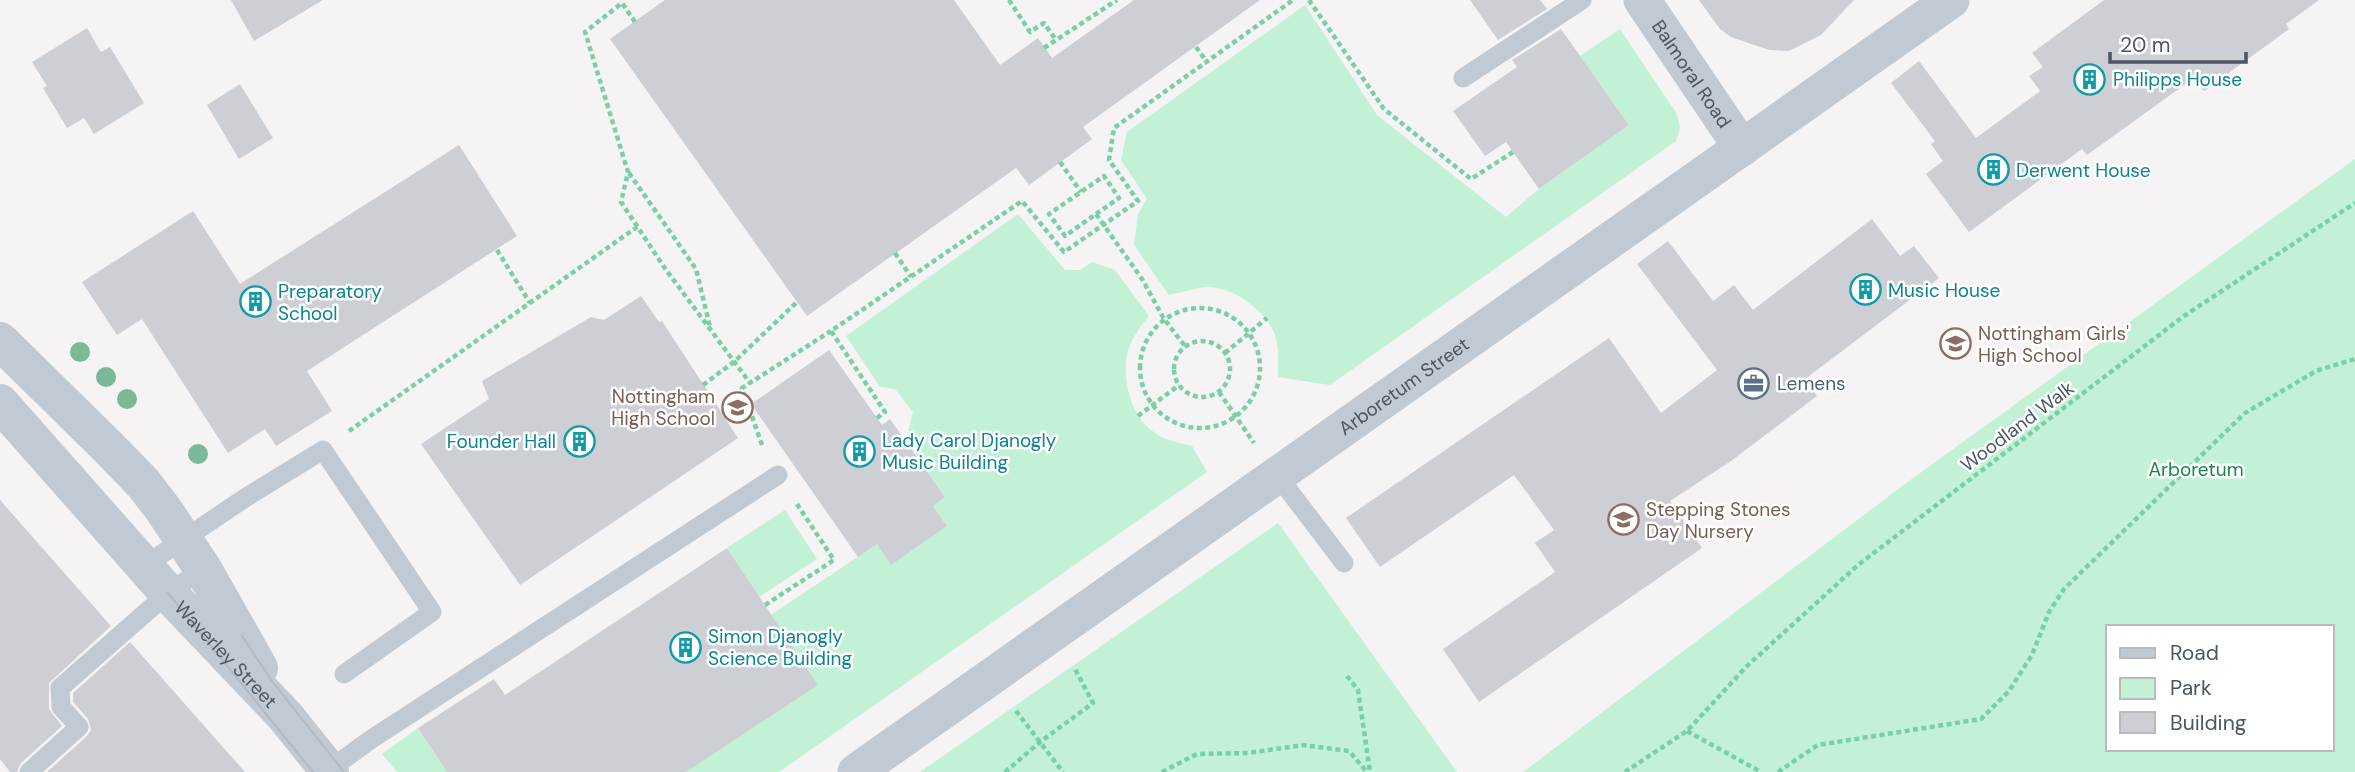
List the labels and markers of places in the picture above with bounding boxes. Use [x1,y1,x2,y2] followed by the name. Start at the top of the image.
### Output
[2073,62,2107,96] building icon: Philipps House
[2113,67,2242,92] place label: Philipps House
[1976,153,2010,187] building icon: Derwent House
[2016,158,2151,183] place label: Derwent House
[1848,273,1882,307] building icon: Music House
[1888,278,2000,303] place label: Music House
[278,279,382,326] place label: Preparatory School
[238,285,272,319] building icon: Preparatory School
[1978,321,2129,368] place label: Nottingham Girls' High School
[1938,327,1972,361] school or university icon: Nottingham Girls' High School
[1737,366,1771,400] office icon: Lemens
[1777,371,1846,396] place label: Lemens
[611,384,715,431] place label: Nottingham High School
[721,390,755,424] school or university icon: Nottingham High School
[562,424,596,458] building icon: Founder Hall
[882,428,1057,475] place label: Lady Carol Djanogly Music Building
[447,429,556,454] place label: Founder Hall
[842,434,876,468] building icon: Lady Carol Djanogly Music Building
[1646,497,1791,544] place label: Stepping Stones Day Nursery
[1606,503,1640,537] school or university icon: Stepping Stones Day Nursery
[708,624,852,671] place label: Simon Djanogly Science Building
[668,630,702,664] building icon: Simon Djanogly Science Building

